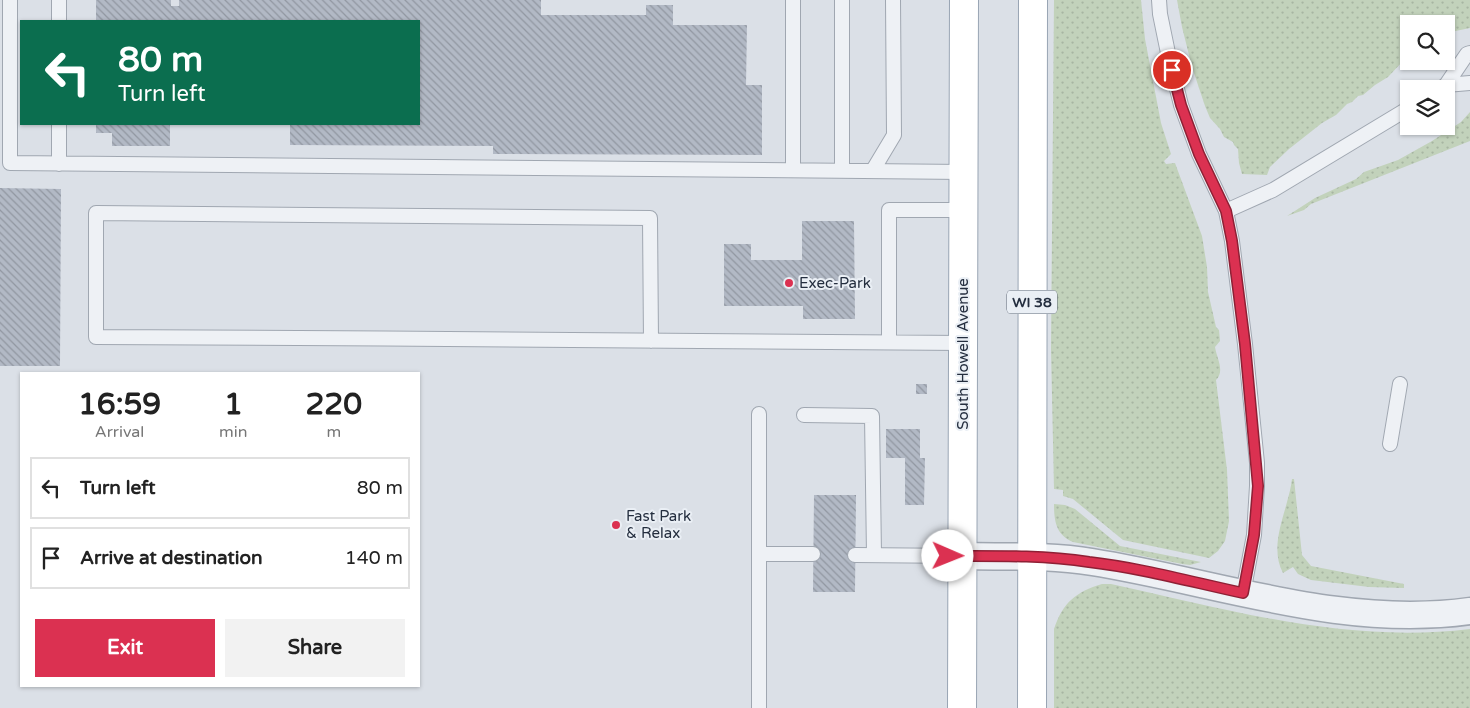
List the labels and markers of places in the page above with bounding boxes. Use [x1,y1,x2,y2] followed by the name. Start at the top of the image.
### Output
[1151,49,1193,91] pin
[799,274,871,292] place label: Exec-Park
[783,277,795,289] marker: Exec-Park
[626,507,691,542] place label: Fast Park & Relax
[610,519,622,531] marker: Fast Park & Relax

